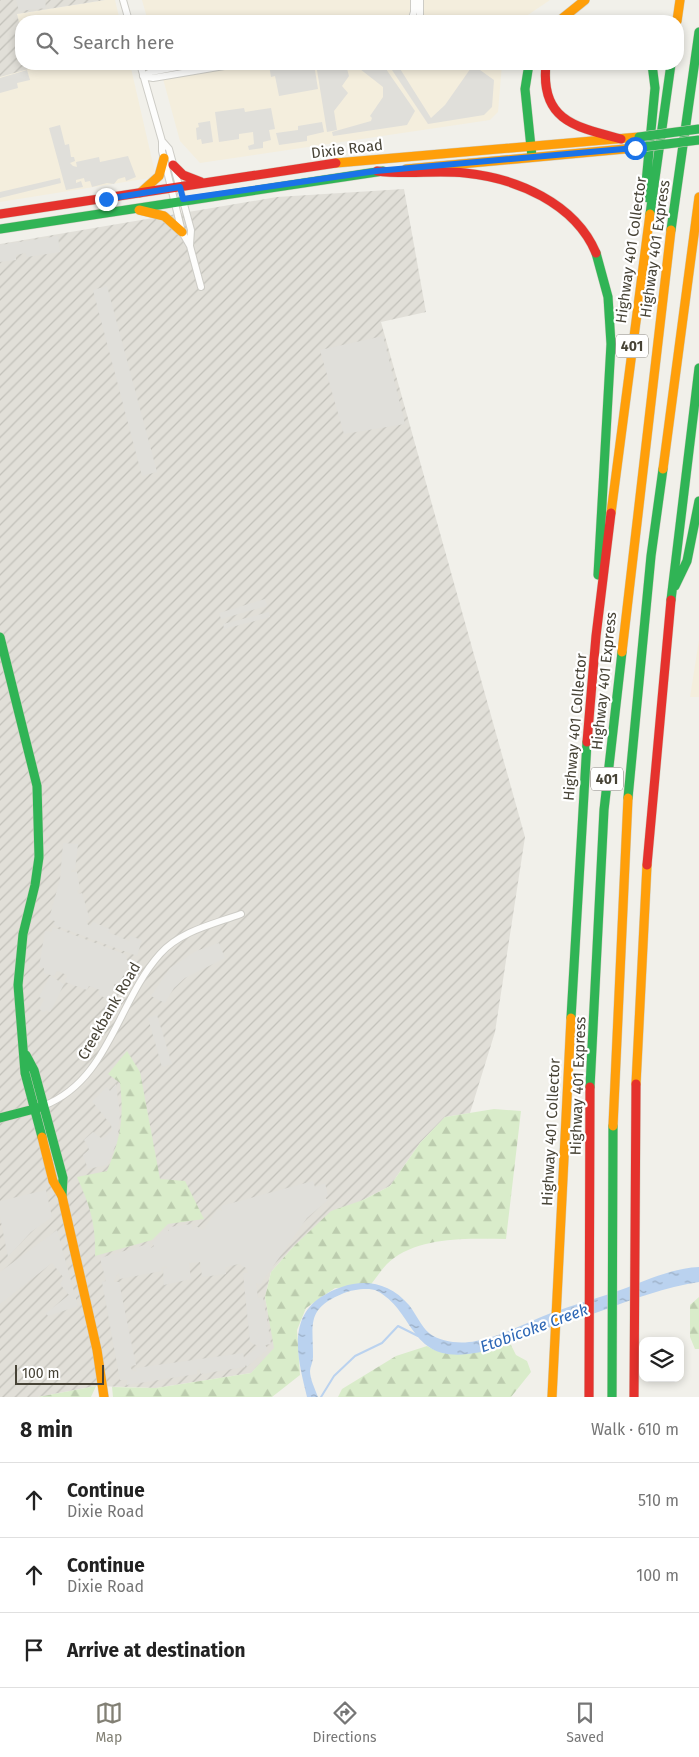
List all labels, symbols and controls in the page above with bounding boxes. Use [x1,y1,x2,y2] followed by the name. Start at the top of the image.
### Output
[15,15,684,70] search box
[33,29,61,57] icon: search
[73,31,174,54] text: Search here
[310,136,384,162] street label: Dixie Road
[624,137,647,160] route start
[612,175,650,325] street label: Highway 401 Collector
[636,179,674,319] street label: Highway 401 Express
[95,188,118,211] route end
[616,334,648,358] road number: 401
[588,611,620,751] street label: Highway 401 Express
[560,652,590,802] street label: Highway 401 Collector
[591,768,623,791] road number: 401
[74,959,144,1063] street label: Creekbank Road
[567,1016,589,1156] street label: Highway 401 Express
[538,1057,564,1206] street label: Highway 401 Collector
[477,1300,591,1356] water label: Etobicoke Creek
[639,1337,684,1382] map controls
[639,1337,684,1382] button: layers
[15,1362,104,1385] scale bar
[22,1365,59,1382] text: 100 m
[20,1417,73,1443] text: 8 min
[591,1420,679,1439] text: Walk · 610 m
[67,1479,145,1502] text: Continue
[20,1486,48,1514] icon: ahead
[638,1491,679,1510] text: 510 m
[67,1502,144,1521] text: Dixie Road
[67,1554,145,1577] text: Continue
[20,1561,48,1589] icon: ahead
[636,1566,679,1585] text: 100 m
[67,1577,144,1596] text: Dixie Road
[20,1636,48,1664] icon: arrive
[67,1639,246,1662] text: Arrive at destination
[95,1699,123,1746] tab: Map
[312,1699,377,1746] tab: Directions
[566,1699,604,1746] tab: Saved

